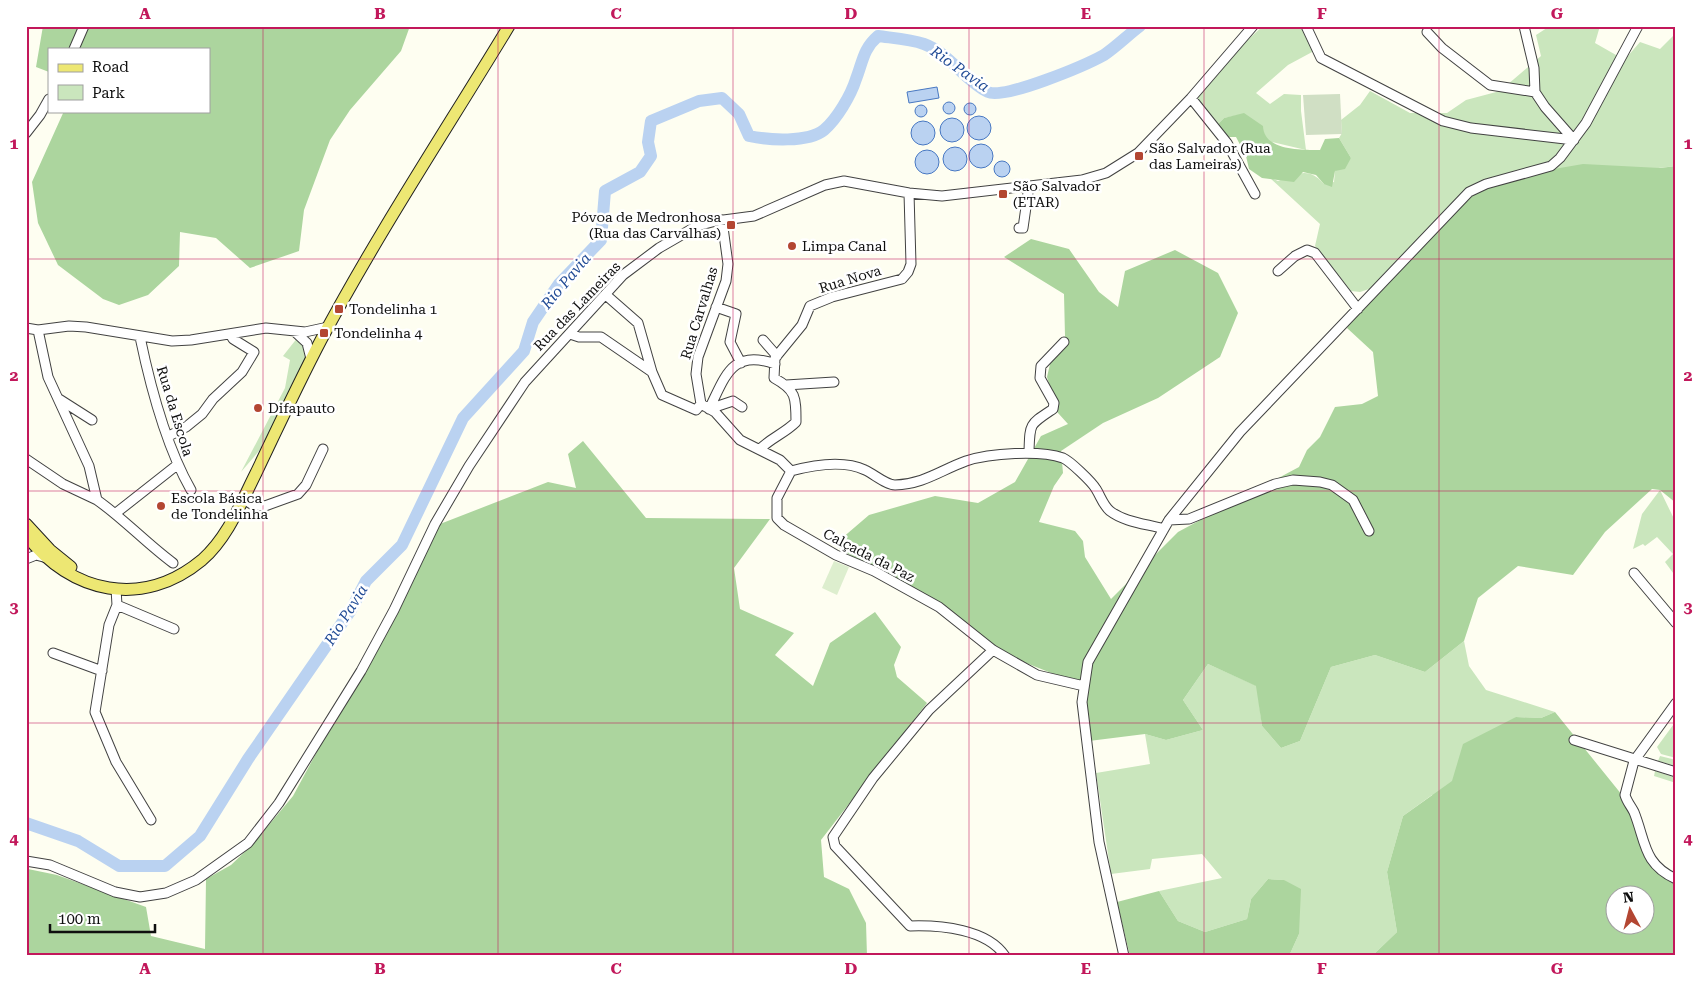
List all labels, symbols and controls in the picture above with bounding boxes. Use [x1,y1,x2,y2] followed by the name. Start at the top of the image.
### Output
[139,4,151,23] text: A
[374,4,386,23] text: B
[610,4,622,23] text: C
[845,4,858,23] text: D
[1081,4,1091,23] text: E
[1317,4,1327,23] text: F
[1551,4,1564,23] text: G
[926,42,993,96] water label: Rio Pavia
[48,48,210,112] legend
[92,58,129,76] text: Road
[92,84,126,102] text: Park
[10,134,19,153] text: 1
[1684,134,1693,153] text: 1
[1149,140,1271,172] place label: São Salvador (Rua das Lameiras)
[1133,150,1145,162] marker: São Salvador (Rua das Lameiras)
[1013,178,1101,210] place label: São Salvador (ETAR)
[997,188,1009,200] marker: São Salvador (ETAR)
[572,209,721,241] place label: Póvoa de Medronhosa (Rua das Carvalhas)
[725,219,737,231] marker: Póvoa de Medronhosa (Rua das Carvalhas)
[802,238,887,254] place label: Limpa Canal
[786,240,798,252] marker: Limpa Canal
[537,249,595,313] water label: Rio Pavia
[531,258,624,354] street label: Rua das Lameiras
[817,262,883,296] street label: Rua Nova
[677,264,721,361] street label: Rua Carvalhas
[349,301,437,317] place label: Tondelinha 1
[333,303,345,315] marker: Tondelinha 1
[334,325,422,341] place label: Tondelinha 4
[318,327,330,339] marker: Tondelinha 4
[154,364,196,458] street label: Rua da Escola
[10,366,19,385] text: 2
[1684,366,1693,385] text: 2
[268,400,335,416] place label: Difapauto
[252,402,264,414] marker: Difapauto
[171,490,268,522] place label: Escola Básica de Tondelinha
[155,500,167,512] marker: Escola Básica de Tondelinha
[821,525,918,585] street label: Calçada da Paz
[320,582,371,649] water label: Rio Pavia
[10,598,19,617] text: 3
[1684,598,1693,617] text: 3
[10,829,19,848] text: 4
[1684,829,1693,848] text: 4
[1604,884,1654,934] north arrow
[1622,888,1635,906] text: N
[50,902,155,934] scale bar
[58,910,101,928] text: 100 m
[139,959,151,978] text: A
[374,959,386,978] text: B
[610,959,622,978] text: C
[845,959,858,978] text: D
[1081,959,1091,978] text: E
[1317,959,1327,978] text: F
[1551,959,1564,978] text: G

